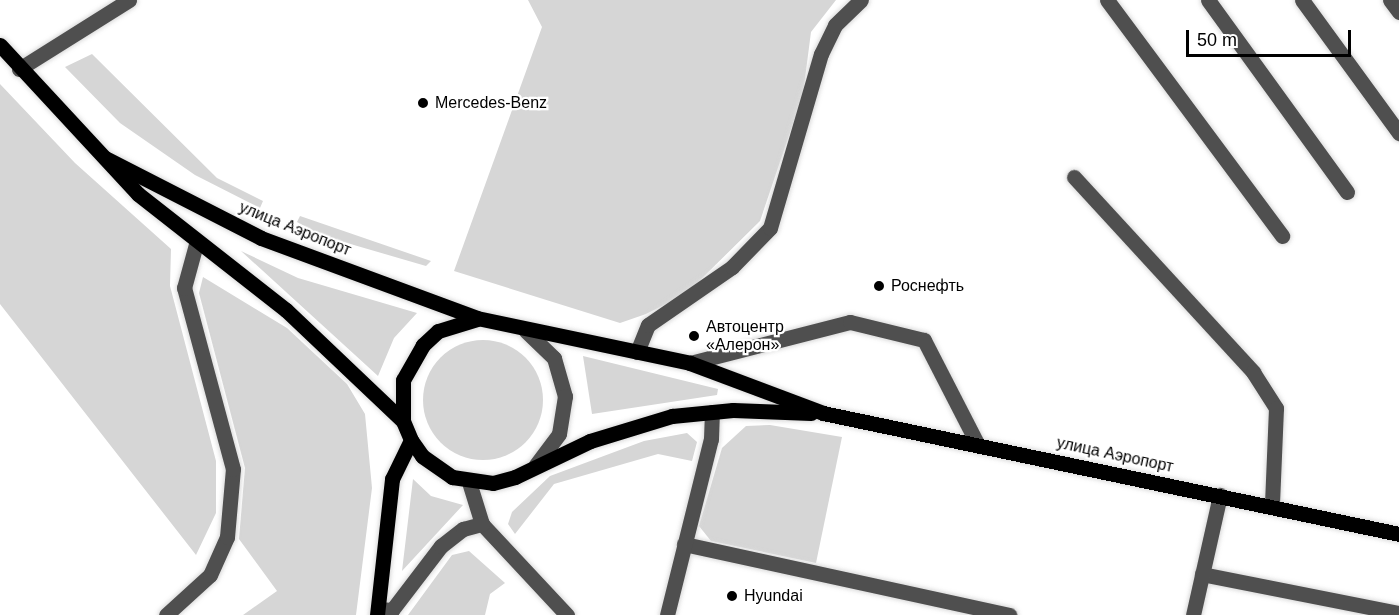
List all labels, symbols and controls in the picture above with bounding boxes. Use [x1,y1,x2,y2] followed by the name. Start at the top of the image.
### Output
[1189,18,1354,56] scale bar
[1197,30,1237,50] text: 50 m
[435,93,547,113] place label: Mercedes-Benz
[416,96,430,110] marker: Mercedes-Benz
[236,198,354,260] street label: улица Аэропорт
[891,276,964,296] place label: Роснефть
[872,279,886,293] marker: Роснефть
[706,317,784,355] place label: Автоцентр «Алерон»
[687,329,701,343] marker: Автоцентр «Алерон»
[1055,433,1175,477] street label: улица Аэропорт
[744,586,803,606] place label: Hyundai
[725,589,739,603] marker: Hyundai

